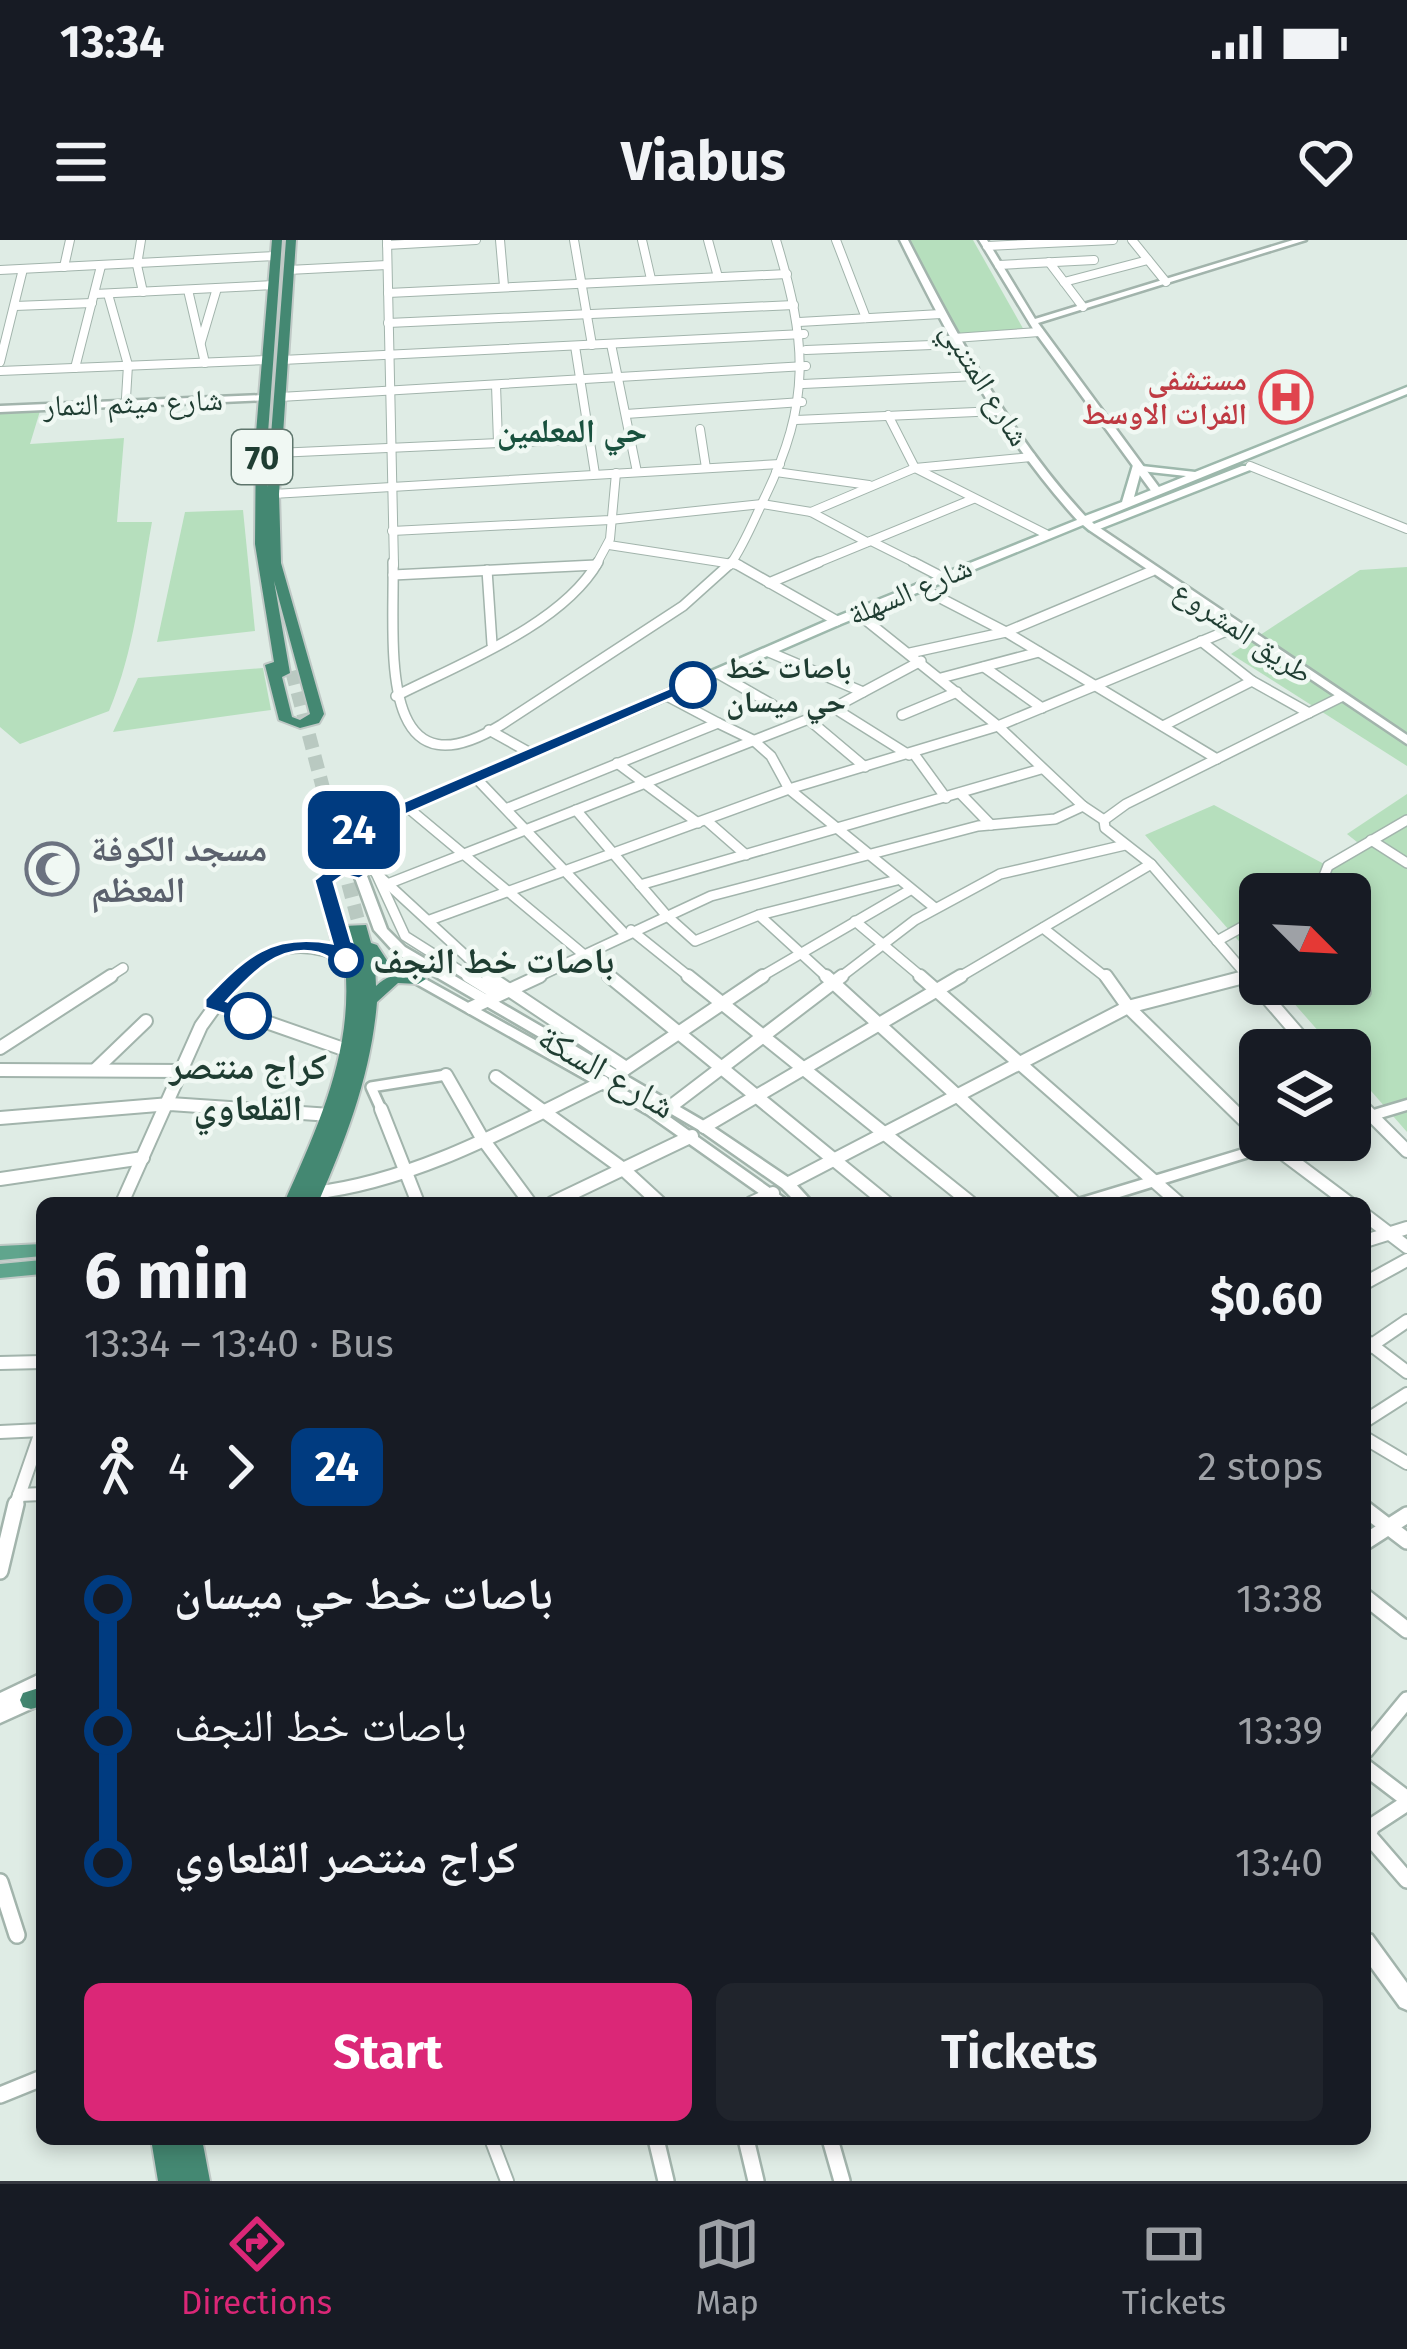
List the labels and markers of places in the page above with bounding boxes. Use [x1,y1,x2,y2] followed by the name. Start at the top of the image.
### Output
[1082,362,1247,432] place label: مستشفى الفرات الاوسط
[1258,369,1314,425] hospital icon: مستشفى الفرات الاوسط
[726,650,851,725] place label: باصات خط حي ميسان
[671,663,715,707] marker: باصات خط حي ميسان
[91,827,267,914] place label: مسجد الكوفة المعظم
[24,841,80,897] mosque icon: مسجد الكوفة المعظم
[373,939,614,983] place label: باصات خط النجف
[330,944,362,976] marker: باصات خط النجف
[226,994,270,1038] marker: كراج منتصر القلعاوي
[167,1045,327,1136] place label: كراج منتصر القلعاوي

